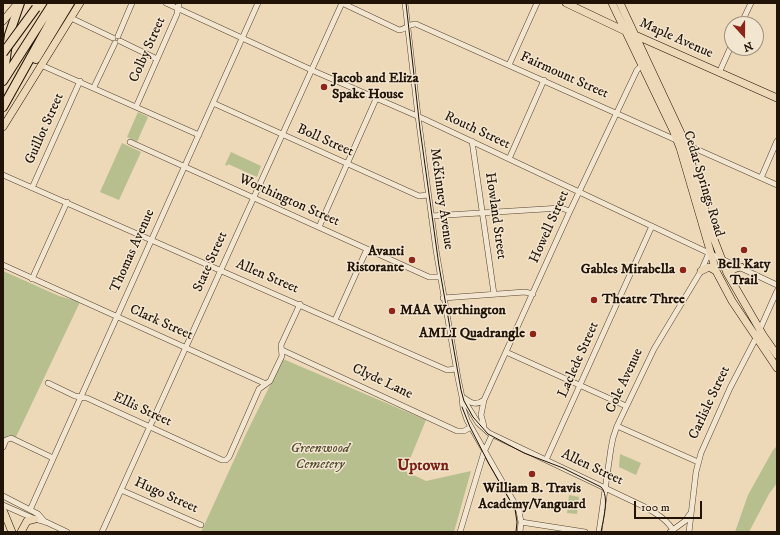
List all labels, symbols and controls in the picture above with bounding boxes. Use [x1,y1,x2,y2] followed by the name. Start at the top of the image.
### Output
[126,15,170,85] street label: Colby Street
[636,15,716,63] street label: Maple Avenue
[724,16,764,56] north arrow
[741,38,755,54] text: N
[517,49,611,103] street label: Fairmount Street
[332,71,419,104] place label: Jacob and Eliza Spake House
[319,82,329,92] marker: Jacob and Eliza Spake House
[22,91,68,167] street label: Guillot Street
[441,108,513,154] street label: Routh Street
[294,121,356,161] street label: Boll Street
[679,129,727,239] street label: Cedar Springs Road
[426,147,456,251] street label: McKinney Avenue
[236,171,342,231] street label: Worthington Street
[481,171,509,261] street label: Howland Street
[527,188,573,266] street label: Howell Street
[107,207,159,295] street label: Thomas Avenue
[190,229,232,295] street label: State Street
[346,244,404,276] place label: Avanti Ristorante
[739,245,749,255] marker: Bell Katy Trail
[407,255,417,265] marker: Avanti Ristorante
[233,256,301,298] street label: Allen Street
[718,257,770,290] place label: Bell Katy Trail
[581,262,675,278] place label: Gables Mirabella
[678,265,688,275] marker: Gables Mirabella
[602,292,685,308] place label: Theatre Three
[589,295,599,305] marker: Theatre Three
[127,302,195,344] street label: Clark Street
[400,303,506,319] place label: MAA Worthington
[387,306,397,316] marker: MAA Worthington
[555,320,603,400] street label: Laclede Street
[419,326,525,342] place label: AMLI Quadrangle
[528,329,538,339] marker: AMLI Quadrangle
[603,346,647,416] street label: Cole Avenue
[349,361,415,403] street label: Clyde Lane
[686,364,734,442] street label: Carlisle Street
[110,389,174,431] street label: Ellis Street
[290,441,350,474] park label: Greenwood Cemetery
[558,446,626,490] street label: Allen Street
[397,457,449,477] district label: Uptown
[527,469,537,479] marker: William B. Travis Academy/Vanguard
[132,474,200,518] street label: Hugo Street
[478,481,586,514] place label: William B. Travis Academy/Vanguard
[636,493,704,519] scale bar
[641,500,670,515] text: 100 m

